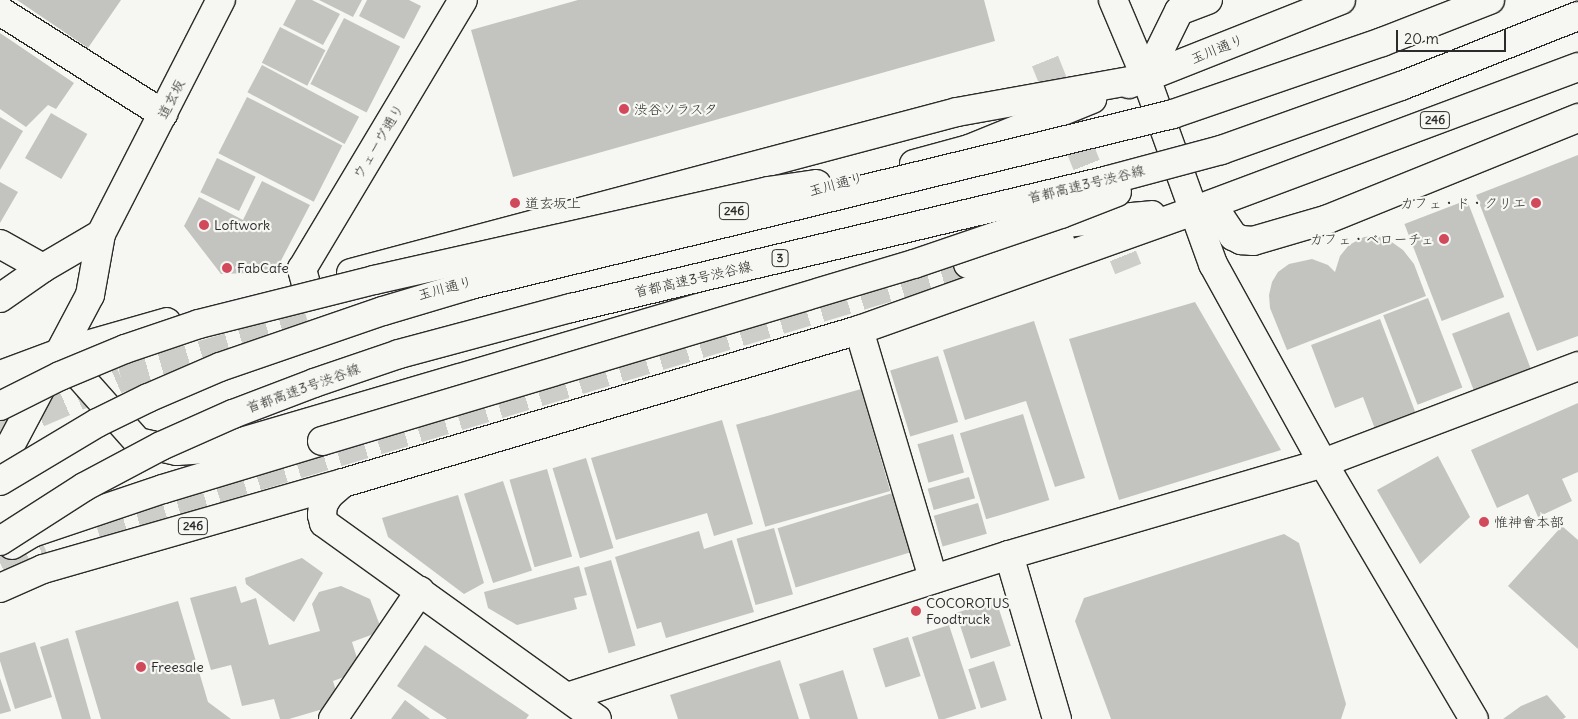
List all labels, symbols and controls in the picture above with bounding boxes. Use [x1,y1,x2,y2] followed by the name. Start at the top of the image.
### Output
[1398,20,1508,52] scale bar
[1404,29,1439,48] text: 20 m
[1188,31,1246,67] street label: 玉川通り
[154,76,188,122] street label: 道玄坂
[349,101,407,181] street label: ウェーヴ通り
[634,101,718,117] place label: 渋谷ソラスタ
[618,103,630,115] marker: 渋谷ソラスタ
[1419,110,1451,130] road number: 246
[1026,161,1146,207] street label: 首都高速3号渋谷線
[807,169,865,199] street label: 玉川通り
[525,195,581,211] place label: 道玄坂上
[1400,195,1526,211] place label: カフェ・ド・クリエ
[509,197,521,209] marker: 道玄坂上
[1530,197,1542,209] marker: カフェ・ド・クリエ
[718,202,750,220] road number: 246
[214,217,270,233] place label: Loftwork
[198,219,210,231] marker: Loftwork
[1308,231,1434,247] place label: カフェ・ベローチェ
[1438,233,1450,245] marker: カフェ・ベローチェ
[771,248,789,268] road number: 3
[633,257,753,301] street label: 首都高速3号渋谷線
[237,260,289,276] place label: FabCafe
[221,262,233,274] marker: FabCafe
[416,273,474,303] street label: 玉川通り
[244,360,362,416] street label: 首都高速3号渋谷線
[1494,514,1564,530] place label: 惟神會本部
[177,516,209,536] road number: 246
[1478,516,1490,528] marker: 惟神會本部
[926,595,1009,628] place label: COCOROTUS Foodtruck
[910,605,922,617] marker: COCOROTUS Foodtruck
[151,659,204,675] place label: Freesale
[135,661,147,673] marker: Freesale

